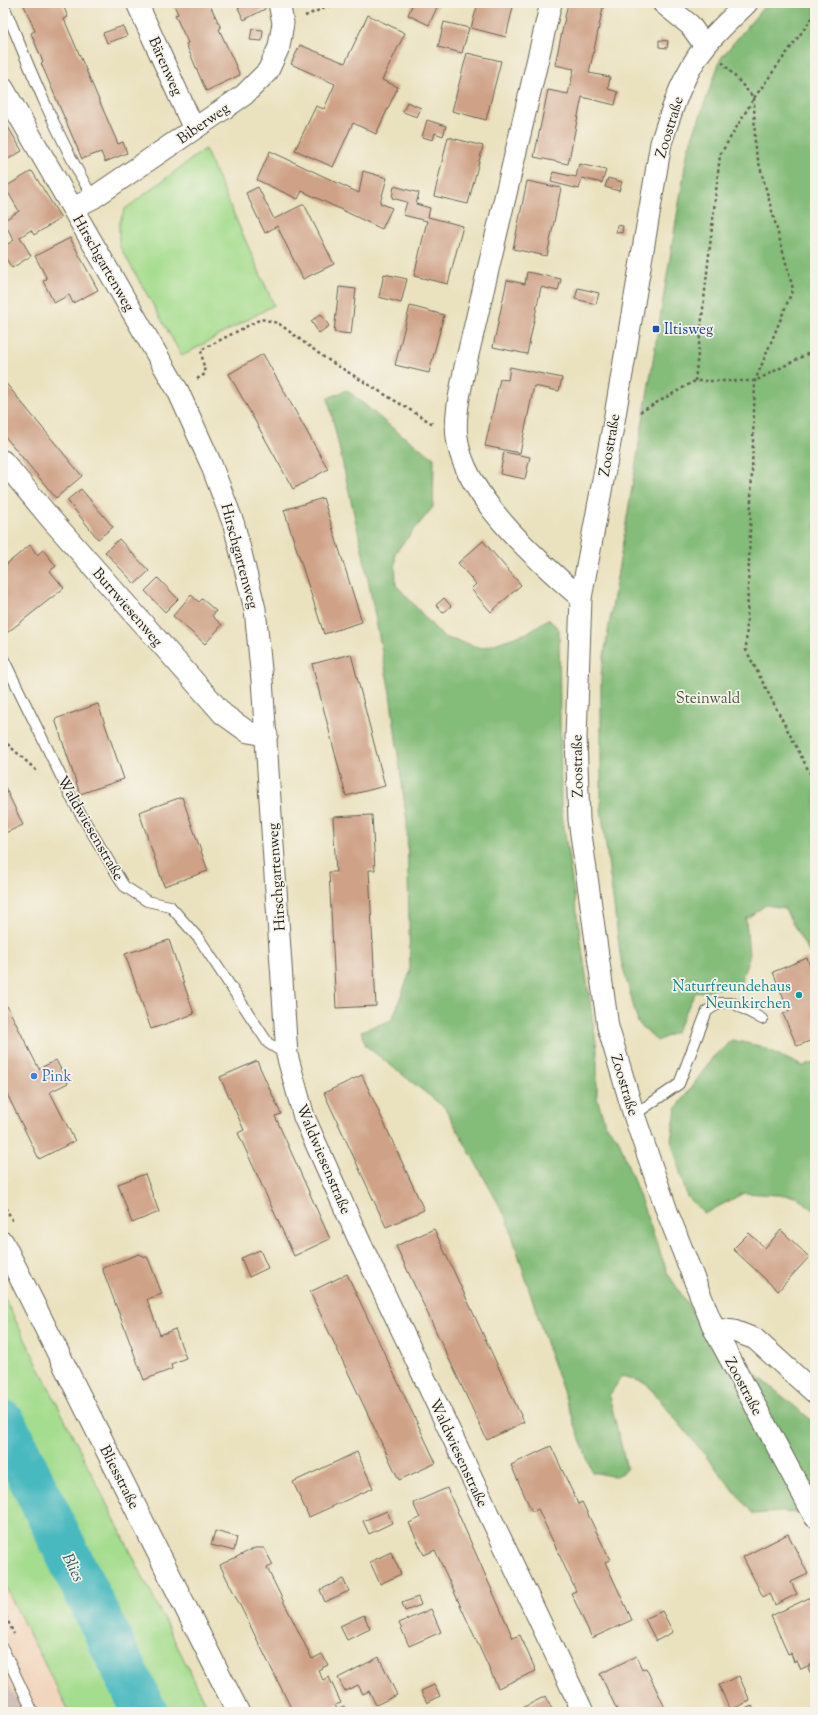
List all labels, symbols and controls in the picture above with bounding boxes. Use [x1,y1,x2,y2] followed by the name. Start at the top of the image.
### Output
[142,34,187,99] street label: Bärenweg
[651,94,690,161] street label: Zoostraße
[173,99,234,150] street label: Biberweg
[67,212,139,316] street label: Hirschgartenweg
[664,320,713,341] place label: Iltisweg
[651,324,661,334] marker: Iltisweg
[595,412,626,478] street label: Zoostraße
[214,501,263,611] street label: Hirschgartenweg
[87,564,167,652] street label: Burrwiesenweg
[676,689,741,710] park label: Steinwald
[567,734,590,798] street label: Zoostraße
[51,773,128,885] street label: Waldwiesenstraße
[263,822,292,932] street label: Hirschgartenweg
[673,977,791,1015] place label: Naturfreundehaus Neunkirchen
[794,990,804,1000] marker: Naturfreundehaus Neunkirchen
[604,1052,643,1119] street label: Zoostraße
[42,1067,72,1088] place label: Pink
[29,1071,39,1081] marker: Pink
[290,1101,355,1218] street label: Waldwiesenstraße
[719,1354,767,1420] street label: Zoostraße
[423,1396,492,1511] street label: Waldwiesenstraße
[94,1442,144,1513] street label: Bliesstraße
[55,1550,89,1586] water label: Blies

